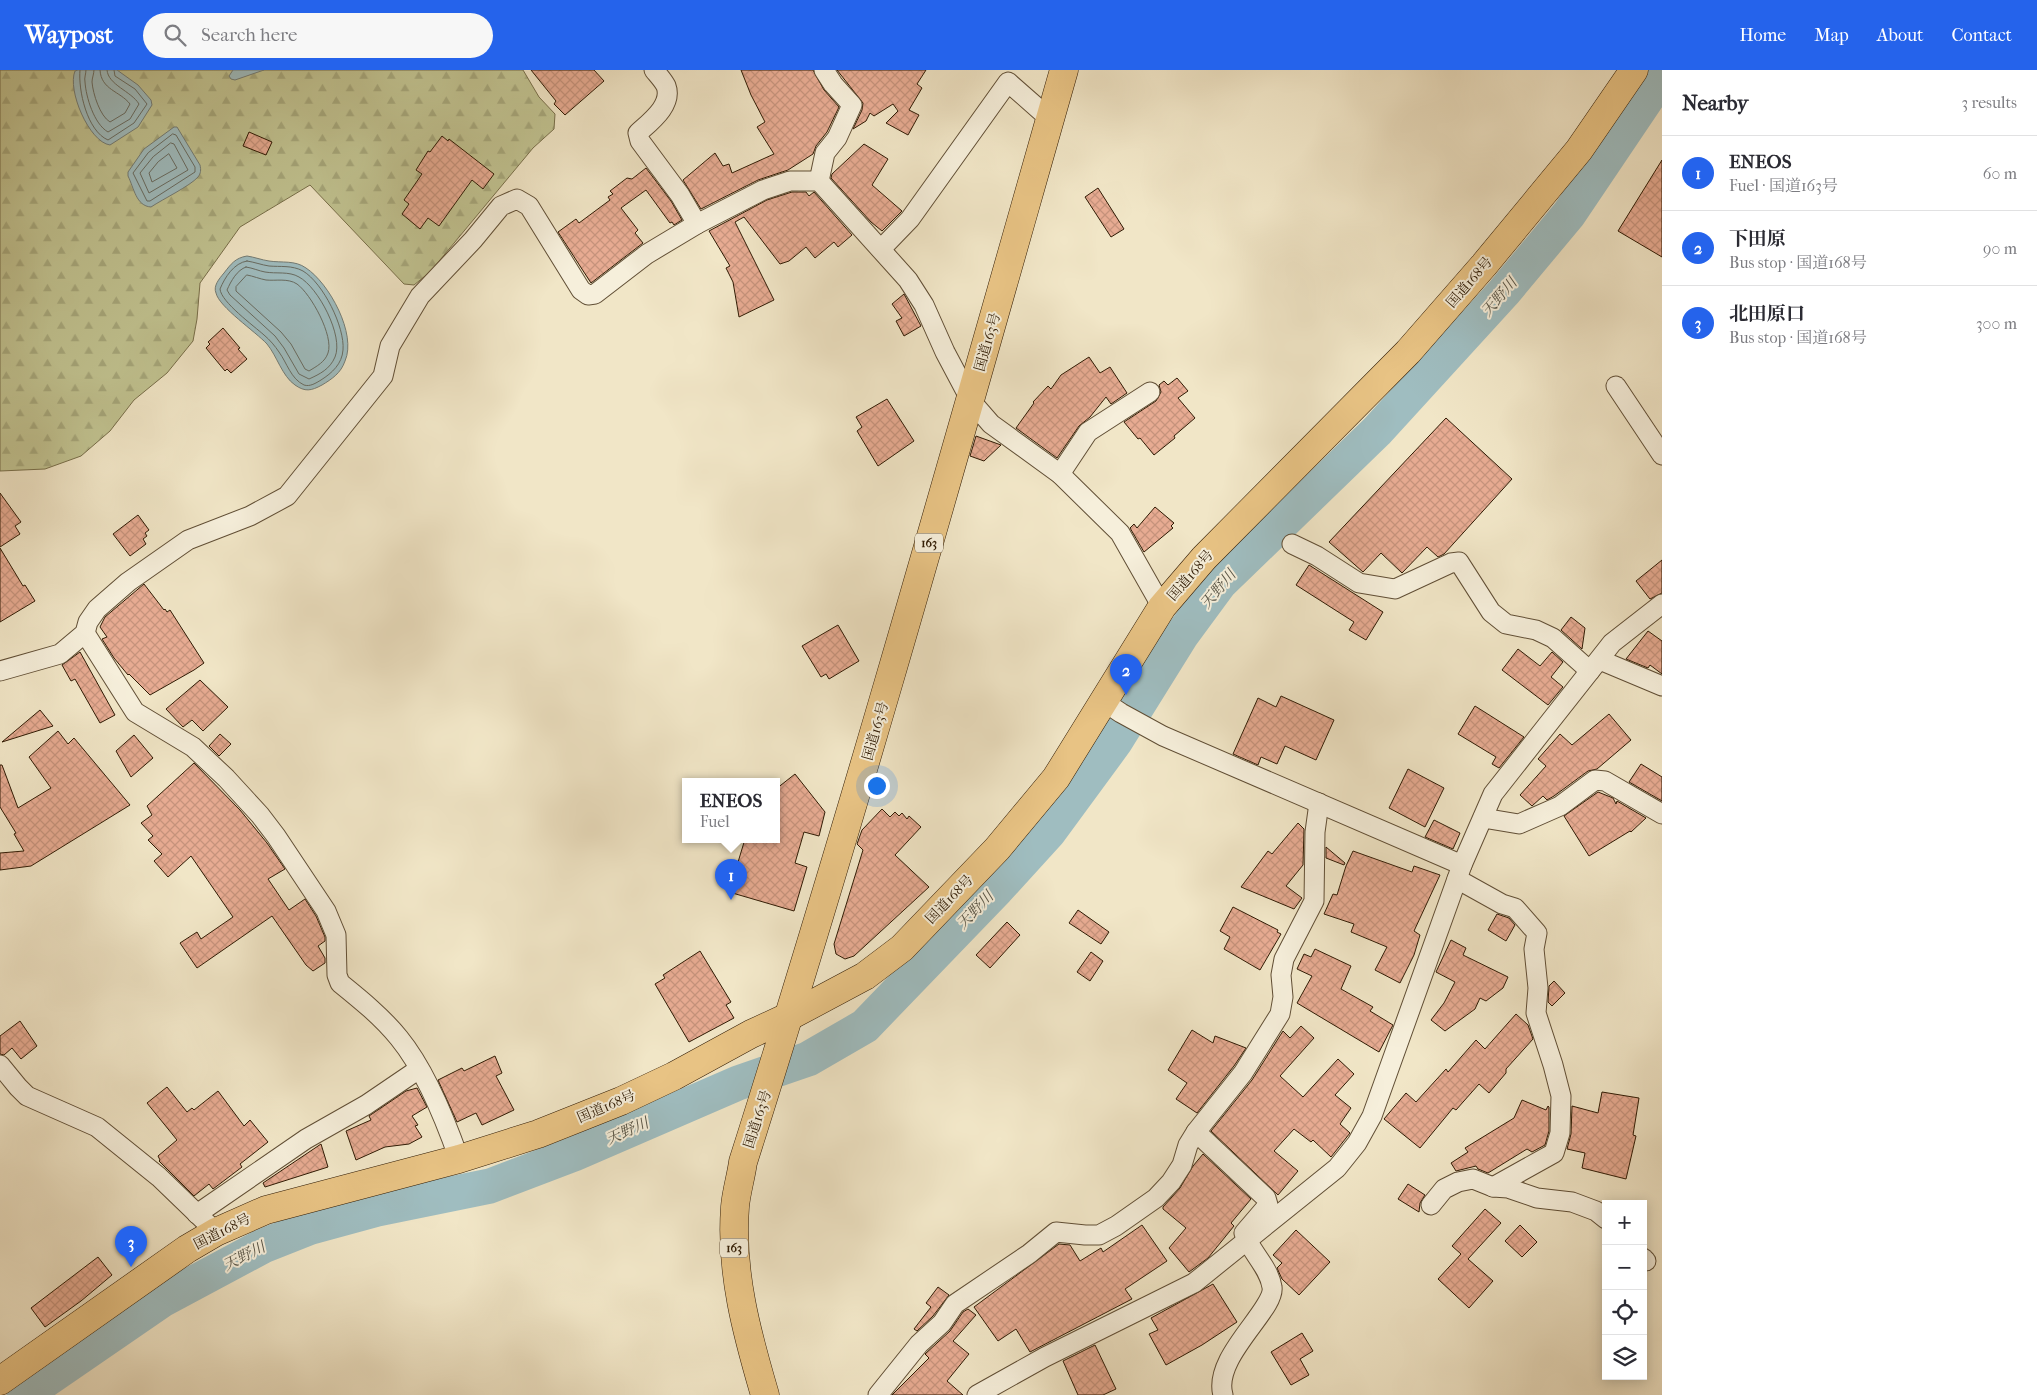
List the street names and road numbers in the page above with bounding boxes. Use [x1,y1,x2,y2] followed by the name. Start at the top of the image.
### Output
[1443,254,1496,311] street label: 国道168号
[971,311,1004,373] street label: 国道163号
[915,533,943,552] road number: 163
[1164,547,1217,604] street label: 国道168号
[859,700,892,762] street label: 国道163号
[922,871,977,927] street label: 国道168号
[575,1087,638,1126] street label: 国道168号
[740,1088,775,1150] street label: 国道163号
[191,1210,254,1253] street label: 国道168号
[720,1238,748,1258] road number: 163

